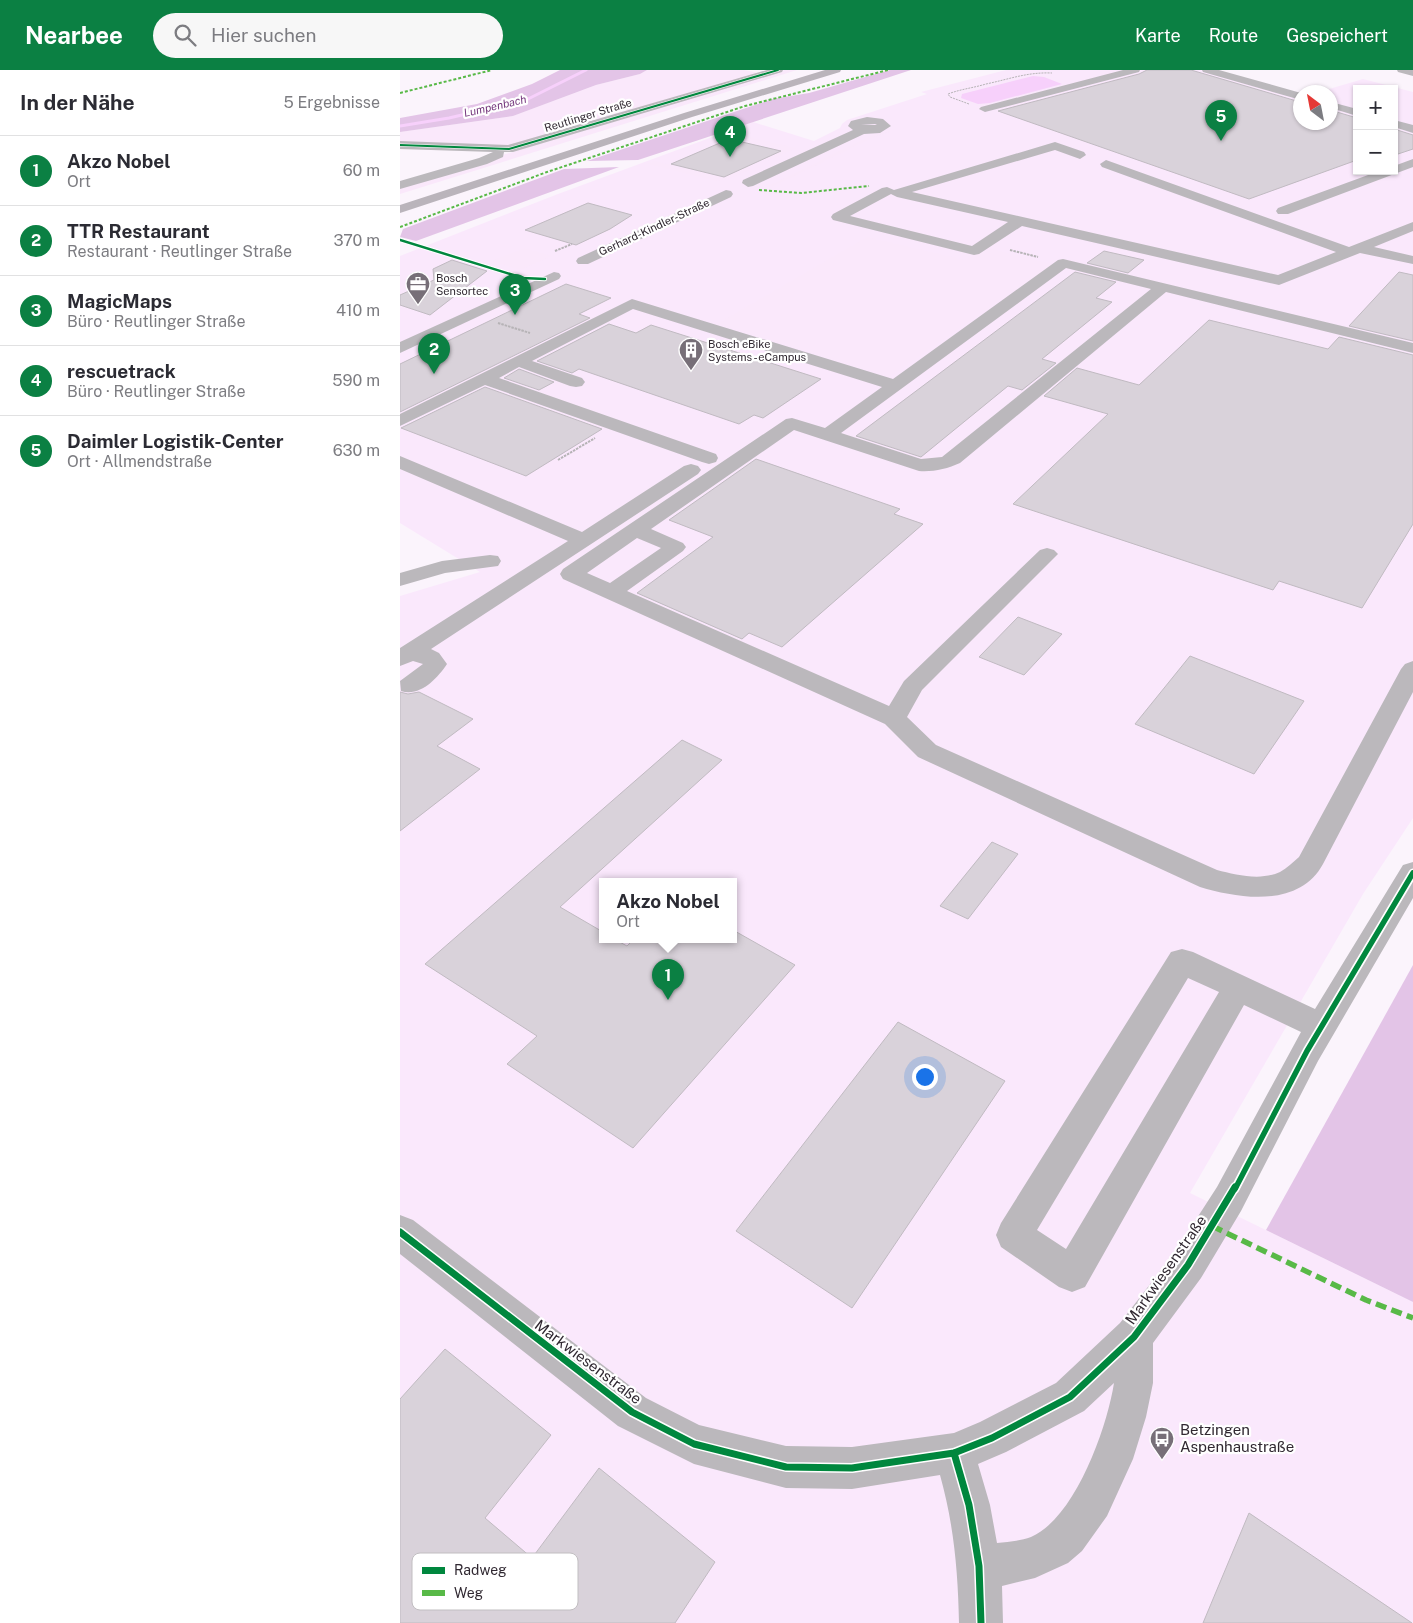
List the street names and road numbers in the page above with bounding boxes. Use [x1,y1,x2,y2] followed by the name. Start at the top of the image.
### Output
[543,96,633,134] street label: Reutlinger Straße
[597,196,711,258] street label: Gerhard-Kindler-Straße
[1122,1212,1210,1327] street label: Markwiesenstraße
[532,1316,645,1407] street label: Markwiesenstraße

